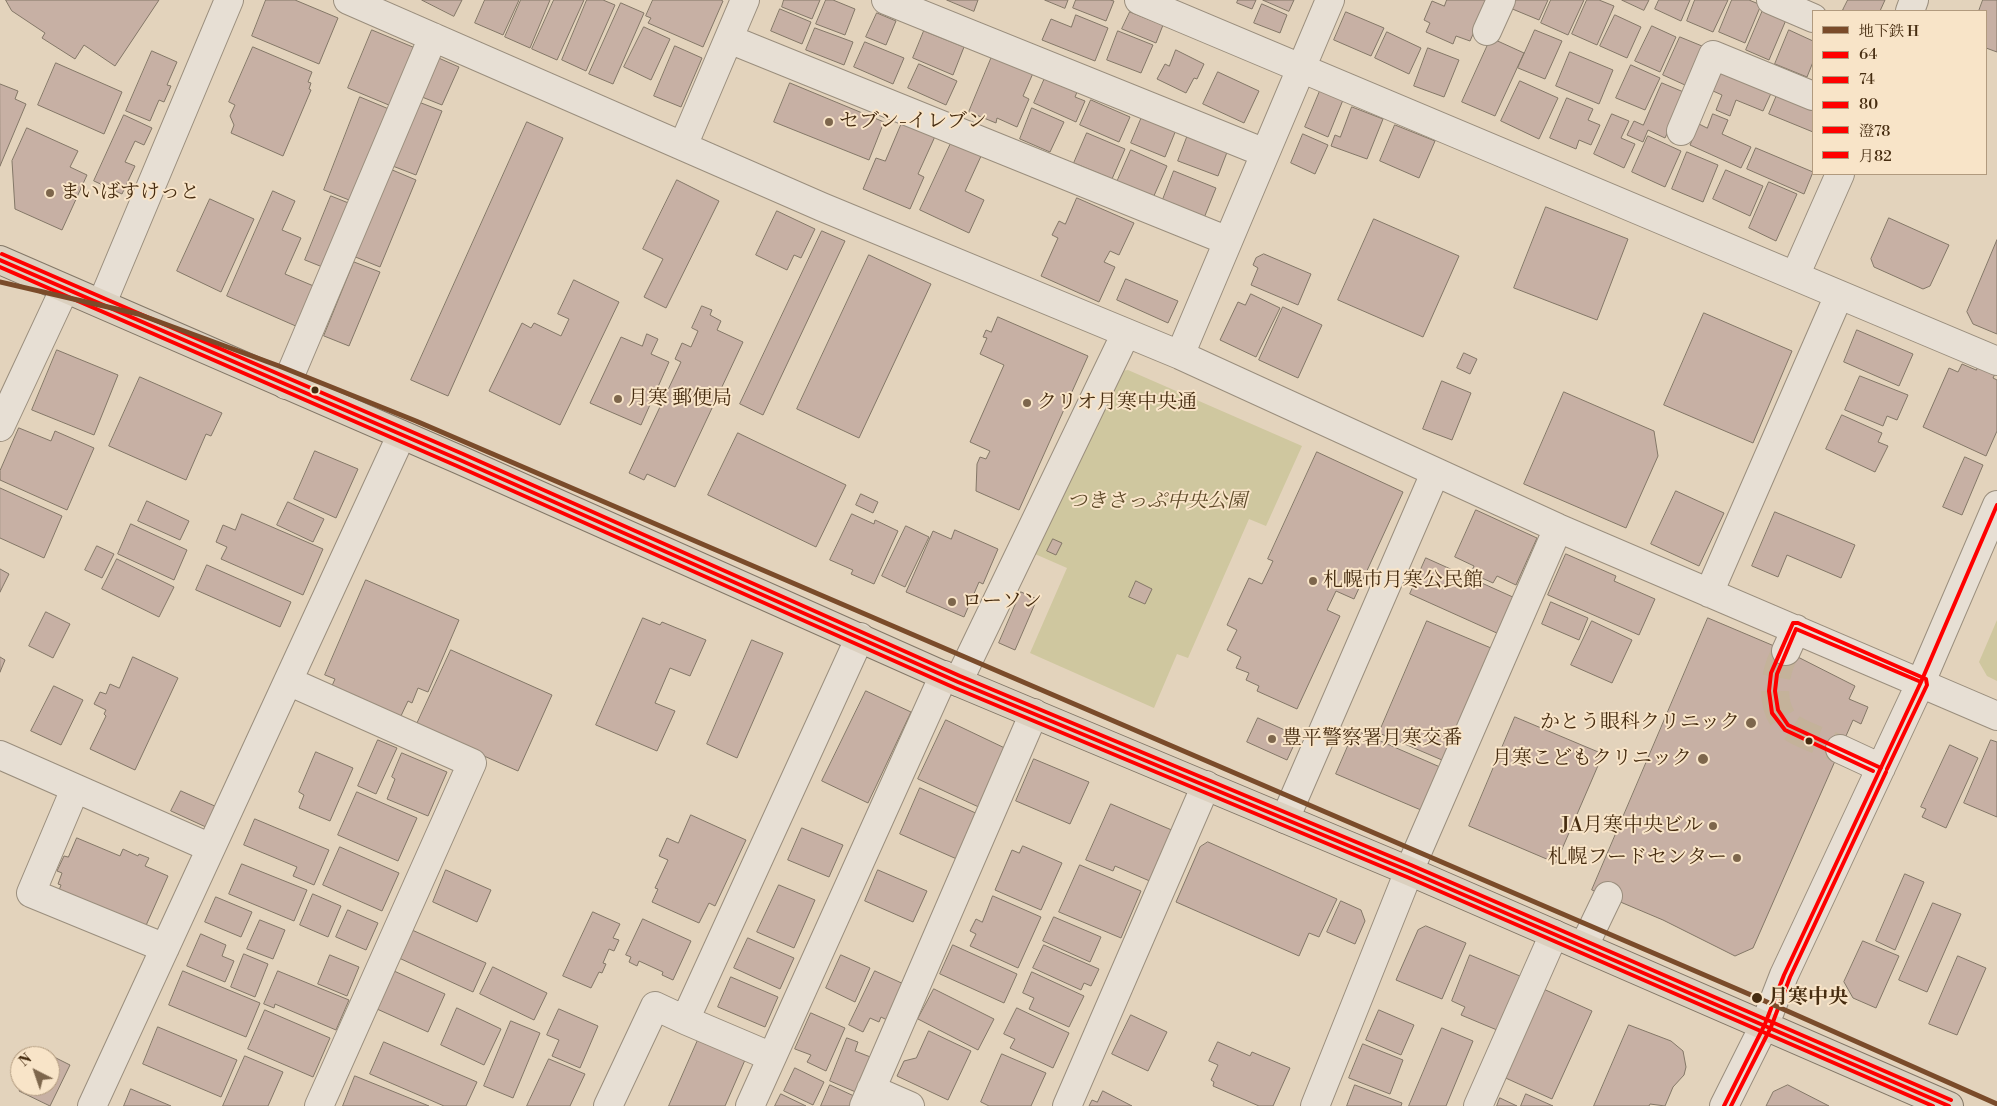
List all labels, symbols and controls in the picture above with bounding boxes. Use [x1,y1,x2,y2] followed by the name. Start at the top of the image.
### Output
[1812,10,1987,175] legend
[1859,22,1919,41] text: 地下鉄 H
[1859,45,1877,64] text: 64
[1859,70,1875,89] text: 74
[1859,95,1878,114] text: 80
[839,110,987,134] place label: セブン-イレブン
[823,116,835,128] marker: セブン-イレブン
[1859,122,1890,141] text: 澄78
[1859,147,1892,166] text: 月82
[60,181,200,205] place label: まいばすけっと
[44,187,56,199] marker: まいばすけっと
[310,385,320,395] unlabelled marker
[628,387,732,411] place label: 月寒 郵便局
[1037,391,1197,415] place label: クリオ月寒中央通
[612,393,624,405] marker: 月寒 郵便局
[1021,397,1033,409] marker: クリオ月寒中央通
[1067,490,1247,514] park label: つきさっぷ中央公園
[1323,569,1483,593] place label: 札幌市月寒公民館
[1307,575,1319,587] marker: 札幌市月寒公民館
[962,590,1042,614] place label: ローソン
[946,596,958,608] marker: ローソン
[1540,711,1740,735] place label: かとう眼科クリニック
[1744,716,1758,730] marker: かとう眼科クリニック
[1282,727,1462,751] place label: 豊平警察署月寒交番
[1266,733,1278,745] marker: 豊平警察署月寒交番
[1804,736,1814,746] unlabelled marker
[1492,747,1692,771] place label: 月寒こどもクリニック
[1696,752,1710,766] marker: 月寒こどもクリニック
[1561,814,1703,838] place label: JA月寒中央ビル
[1707,820,1719,832] marker: JA月寒中央ビル
[1548,846,1727,870] place label: 札幌フードセンター
[1731,852,1743,864] marker: 札幌フードセンター
[1768,986,1848,1010] place label: 月寒中央
[1750,991,1764,1005] marker: 月寒中央
[10,1046,60,1096] north arrow
[16,1050,36,1071] text: N

